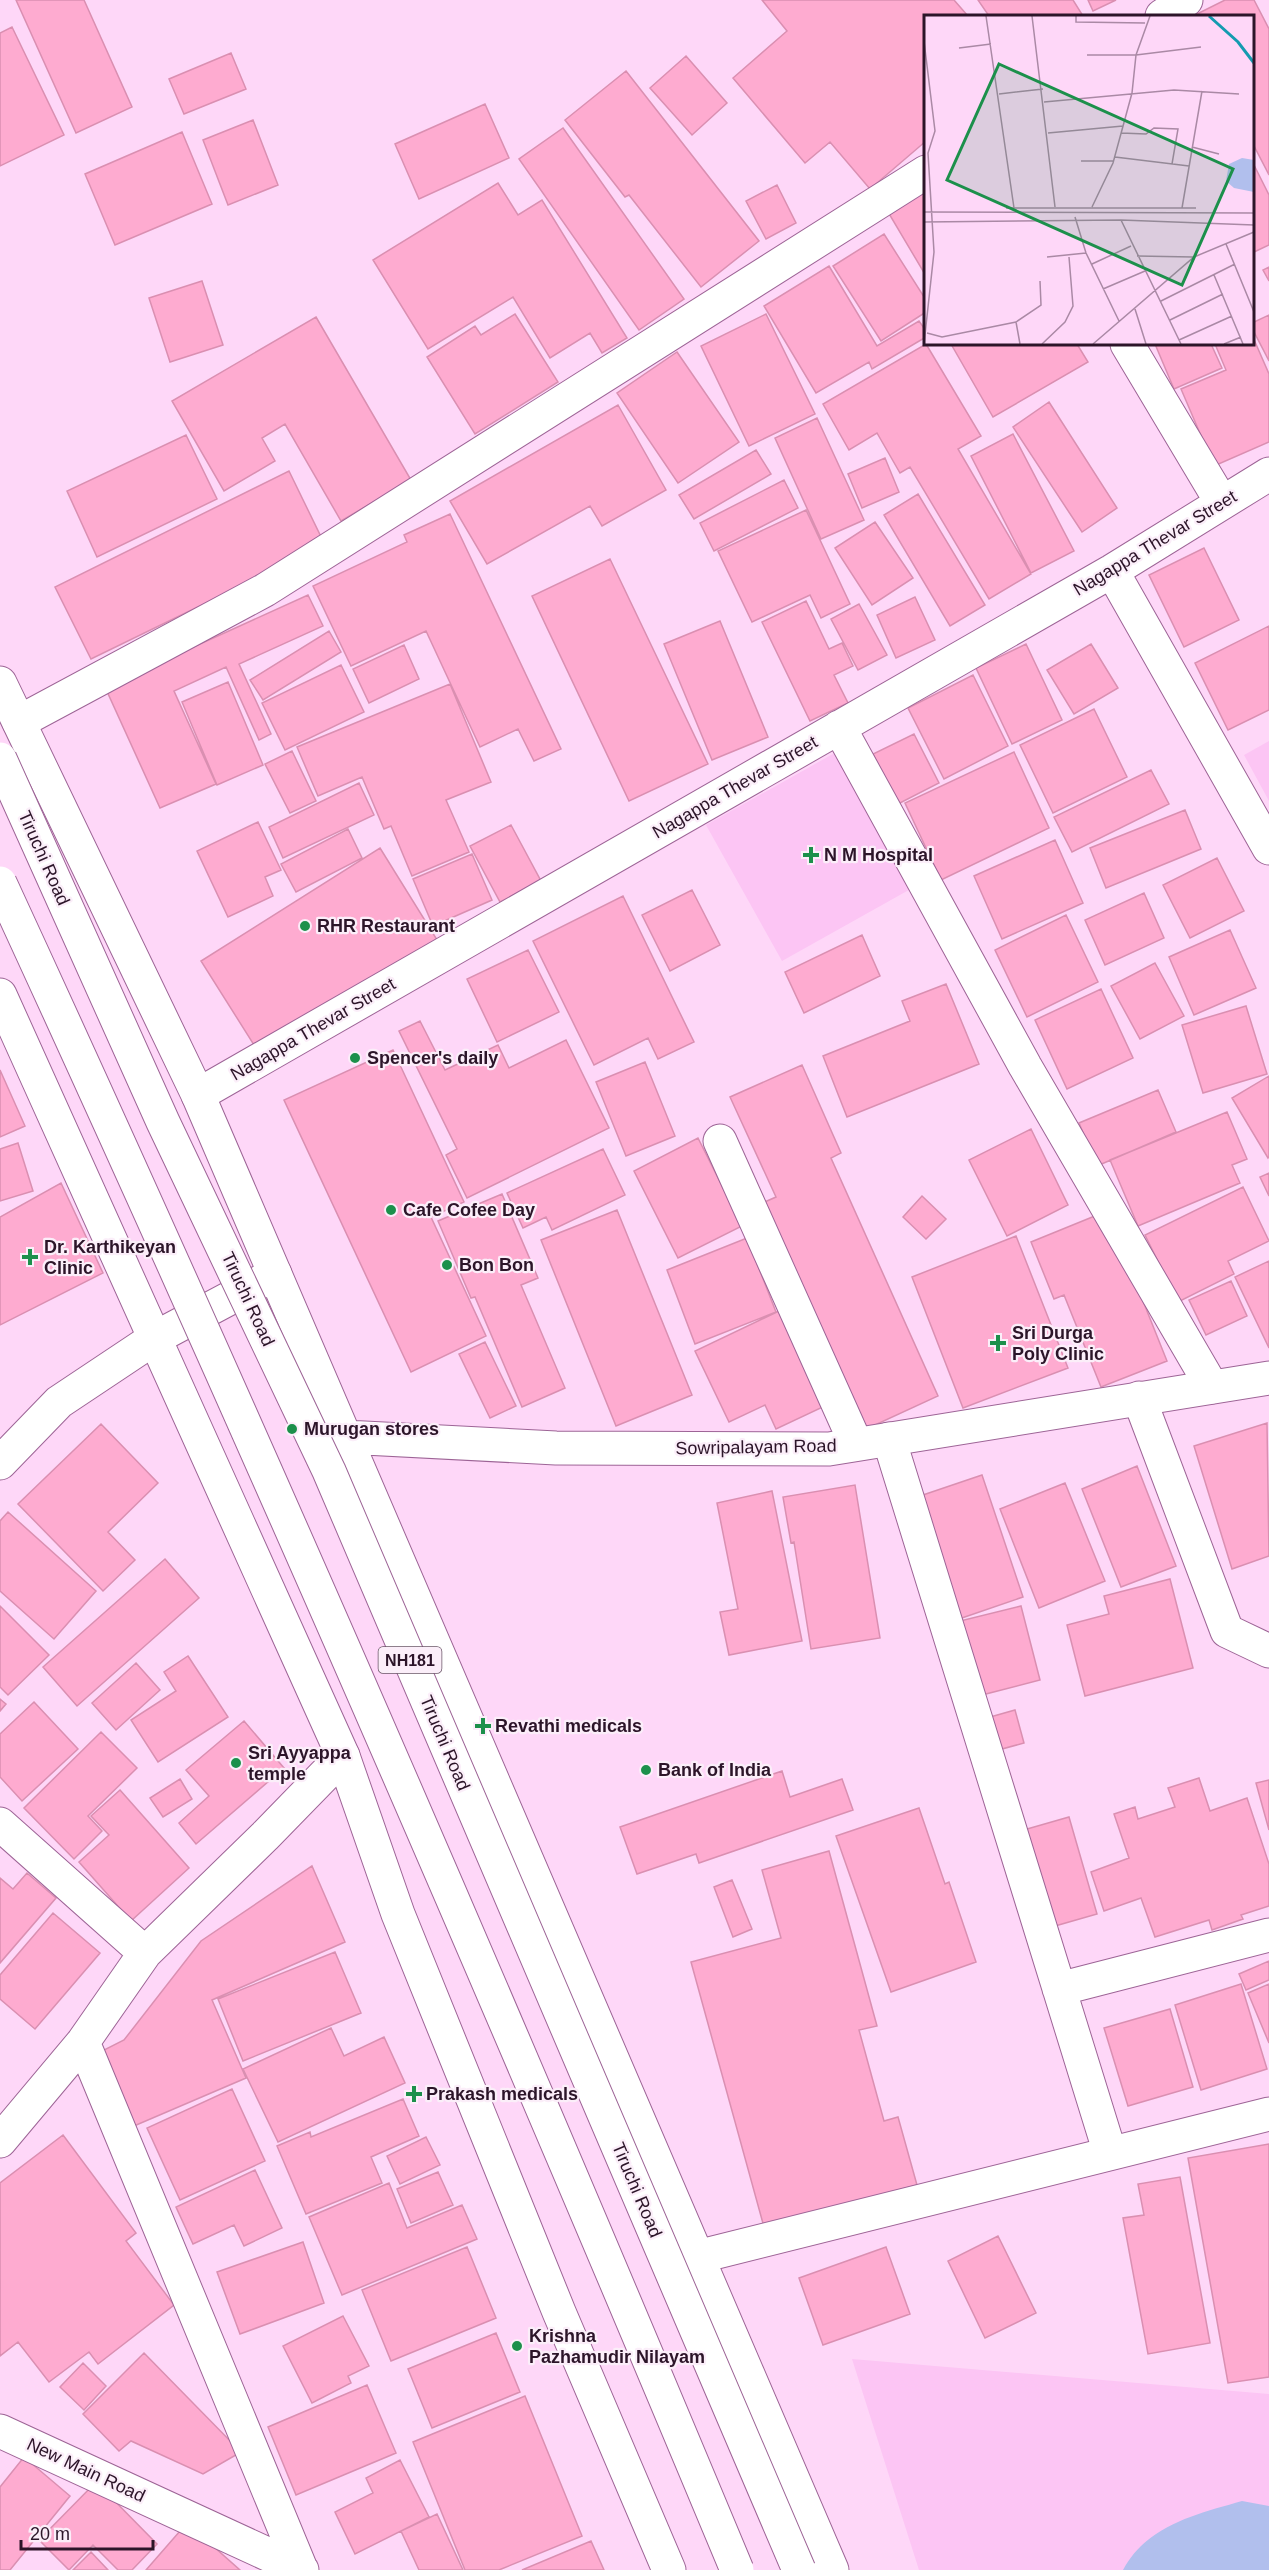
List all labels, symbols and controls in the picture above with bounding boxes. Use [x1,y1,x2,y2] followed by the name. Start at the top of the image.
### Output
[924,15,1254,345] inset map
[1070,486,1240,600] street label: Nagappa Thevar Street
[649,732,821,842] street label: Nagappa Thevar Street
[14,808,74,908] street label: Tiruchi Road
[824,845,933,865] place label: N M Hospital
[802,846,820,864] marker: N M Hospital
[317,916,455,936] place label: RHR Restaurant
[298,919,312,933] marker: RHR Restaurant
[227,974,399,1084] street label: Nagappa Thevar Street
[367,1048,498,1068] place label: Spencer's daily
[348,1051,362,1065] marker: Spencer's daily
[403,1200,535,1220] place label: Cafe Cofee Day
[384,1203,398,1217] marker: Cafe Cofee Day
[44,1237,176,1278] place label: Dr. Karthikeyan Clinic
[21,1248,39,1266] marker: Dr. Karthikeyan Clinic
[218,1249,278,1349] street label: Tiruchi Road
[459,1255,534,1275] place label: Bon Bon
[440,1258,454,1272] marker: Bon Bon
[1012,1323,1104,1364] place label: Sri Durga Poly Clinic
[989,1334,1007,1352] marker: Sri Durga Poly Clinic
[304,1419,439,1439] place label: Murugan stores
[285,1422,299,1436] marker: Murugan stores
[675,1436,837,1458] street label: Sowripalayam Road
[378,1647,442,1673] road number: NH181
[416,1692,474,1794] street label: Tiruchi Road
[495,1716,642,1736] place label: Revathi medicals
[476,1719,490,1733] marker: Revathi medicals
[248,1743,352,1784] place label: Sri Ayyappa temple
[229,1756,243,1770] marker: Sri Ayyappa temple
[658,1760,772,1780] place label: Bank of India
[639,1763,653,1777] marker: Bank of India
[426,2084,578,2104] place label: Prakash medicals
[407,2087,421,2101] marker: Prakash medicals
[608,2139,666,2241] street label: Tiruchi Road
[529,2326,705,2367] place label: Krishna Pazhamudir Nilayam
[510,2339,524,2353] marker: Krishna Pazhamudir Nilayam
[24,2434,148,2506] street label: New Main Road
[21,2513,153,2551] scale bar
[30,2524,70,2544] text: 20 m

